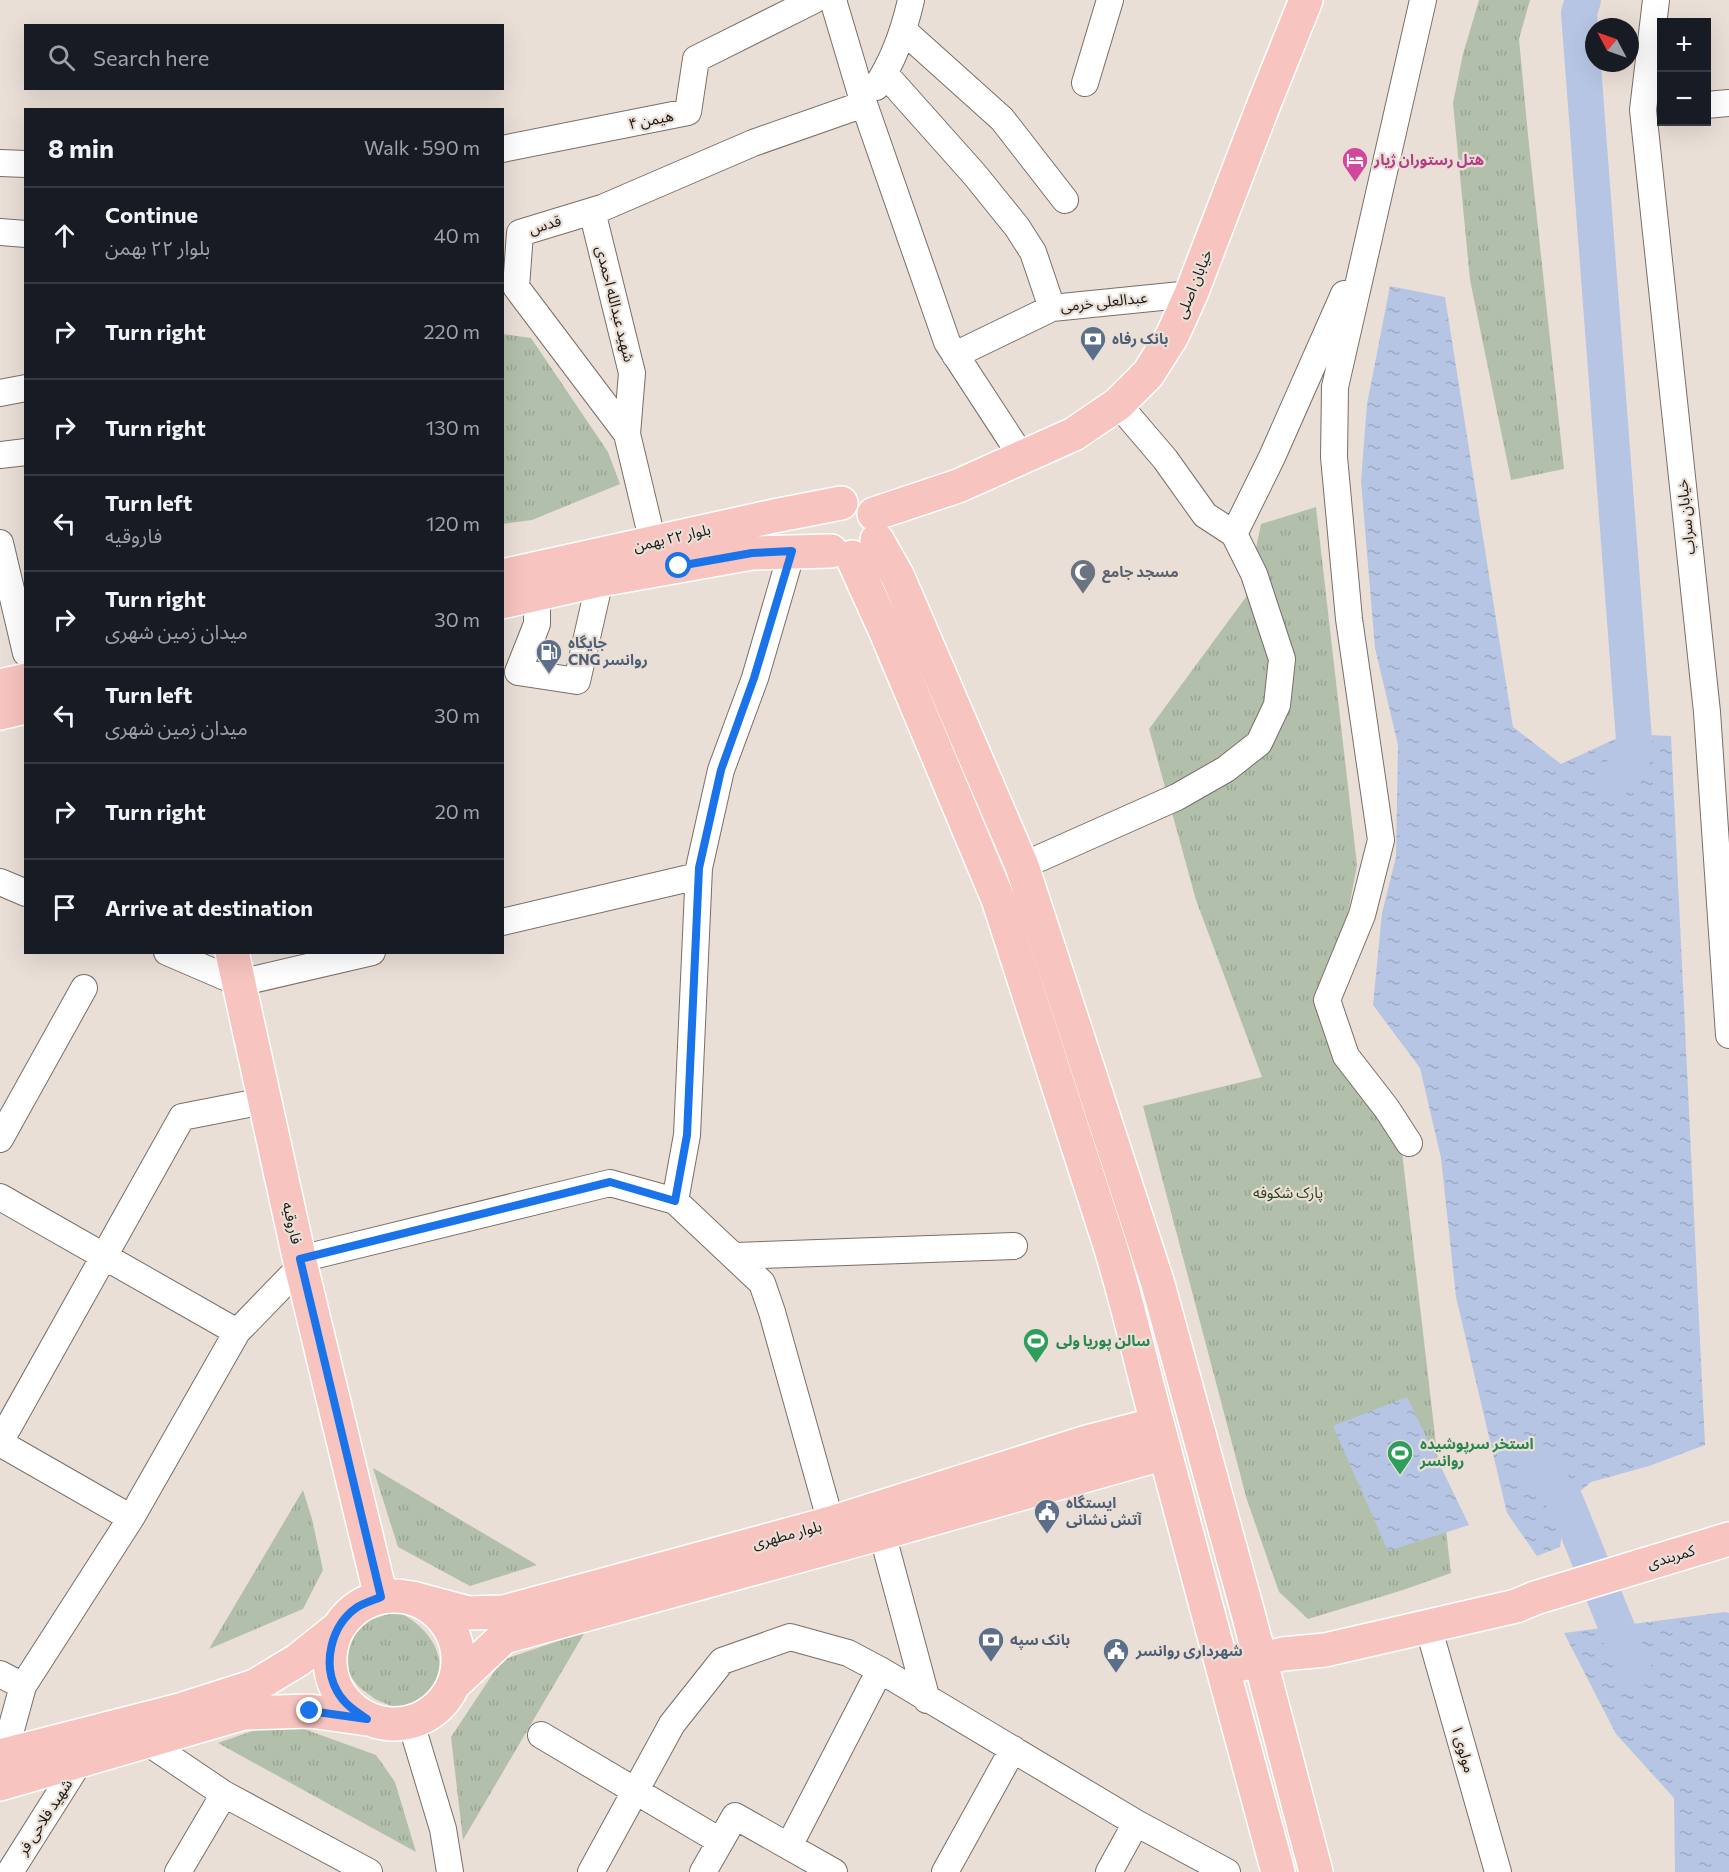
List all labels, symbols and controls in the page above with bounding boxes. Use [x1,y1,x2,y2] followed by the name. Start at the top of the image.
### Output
[1585,18,1639,72] north arrow
[1657,18,1711,126] map controls
[1657,18,1711,72] button: +
[24,24,504,90] search box
[45,41,78,74] icon: search
[93,44,209,71] text: Search here
[1657,72,1711,126] button: −
[627,106,675,133] street label: هیمن ۴
[48,132,114,163] text: 8 min
[364,135,480,159] text: Walk · 590 m
[1340,145,1370,183] hotel icon: هتل رستوران ژیار
[1373,150,1485,169] place label: هتل رستوران ژیار
[105,201,198,228] text: Continue
[526,211,564,238] street label: قدس
[48,219,81,252] icon: ahead
[434,223,480,247] text: 40 m
[105,235,210,259] text: بلوار ۲۲ بهمن
[592,244,639,364] street label: شهید عبدالله احمدی
[1171,246,1216,321] street label: خیابان اصلی
[1059,287,1149,316] street label: عبدالعلی خرمی
[48,315,81,348] icon: right
[105,318,206,345] text: Turn right
[424,319,480,343] text: 220 m
[1078,324,1108,362] bank icon: بانک رفاه
[1112,329,1169,348] place label: بانک رفاه
[48,411,81,444] icon: right
[105,414,206,441] text: Turn right
[426,415,480,439] text: 130 m
[1672,478,1699,556] street label: خیابان سراب
[105,489,192,516] text: Turn left
[48,507,81,540] icon: left
[426,511,480,535] text: 120 m
[631,519,712,556] street label: بلوار ۲۲ بهمن
[105,523,162,547] text: فاروقیه
[665,552,691,578] route start
[1068,557,1098,595] mosque icon: مسجد جامع
[1102,562,1179,583] place label: مسجد جامع
[105,585,206,612] text: Turn right
[48,603,81,636] icon: right
[434,607,480,631] text: 30 m
[105,619,248,643] text: میدان زمین شهری
[568,633,648,669] place label: جایگاه CNG روانسر
[534,637,564,675] fuel station icon: جایگاه CNG روانسر
[105,681,192,708] text: Turn left
[48,699,81,732] icon: left
[434,703,480,727] text: 30 m
[105,715,248,739] text: میدان زمین شهری
[48,795,81,828] icon: right
[105,798,206,825] text: Turn right
[435,799,480,823] text: 20 m
[48,891,81,924] icon: arrive
[105,894,313,921] text: Arrive at destination
[1253,1183,1323,1203] park label: پارک شکوفه
[278,1200,307,1246] street label: فاروقیه
[1021,1326,1051,1364] sports icon: سالن پوریا ولی
[1056,1331,1150,1351] place label: سالن پوریا ولی
[1419,1434,1534,1470] place label: استخر سرپوشیده روانسر
[1385,1438,1415,1476] sports icon: استخر سرپوشیده روانسر
[1066,1493,1143,1529] place label: ایستگاه آتش نشانی
[1032,1497,1062,1535] public building icon: ایستگاه آتش نشانی
[750,1516,824,1553] street label: بلوار مطهری
[1645,1540,1698,1573] street label: کمربندی
[976,1625,1006,1663] bank icon: بانک سپه
[1010,1630,1070,1650] place label: بانک سپه
[1101,1636,1131,1674] public building icon: شهرداری روانسر
[1135,1641,1243,1660] place label: شهرداری روانسر
[296,1697,322,1723] route end
[1448,1723,1479,1775] street label: مولوی ۱
[12,1775,76,1859] street label: شهید فلاحی فر

